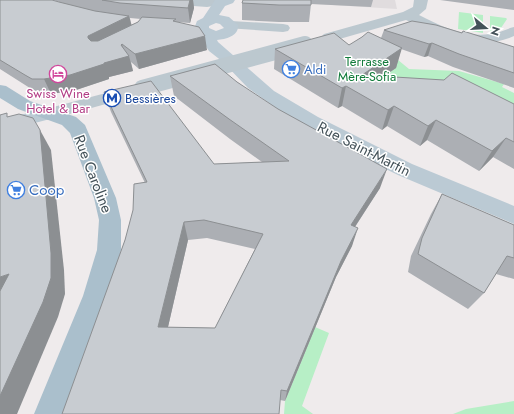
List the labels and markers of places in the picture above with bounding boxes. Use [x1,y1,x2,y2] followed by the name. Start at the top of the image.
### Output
[281,59,301,79] supermarket icon: Aldi
[304,60,326,79] place label: Aldi
[48,64,68,84] hotel icon: Swiss Wine Hotel & Bar
[26,84,90,118] place label: Swiss Wine Hotel & Bar
[102,88,122,108] metro station icon: Bessières
[125,89,176,108] place label: Bessières
[29,179,65,201] place label: Coop
[6,180,26,200] supermarket icon: Coop

